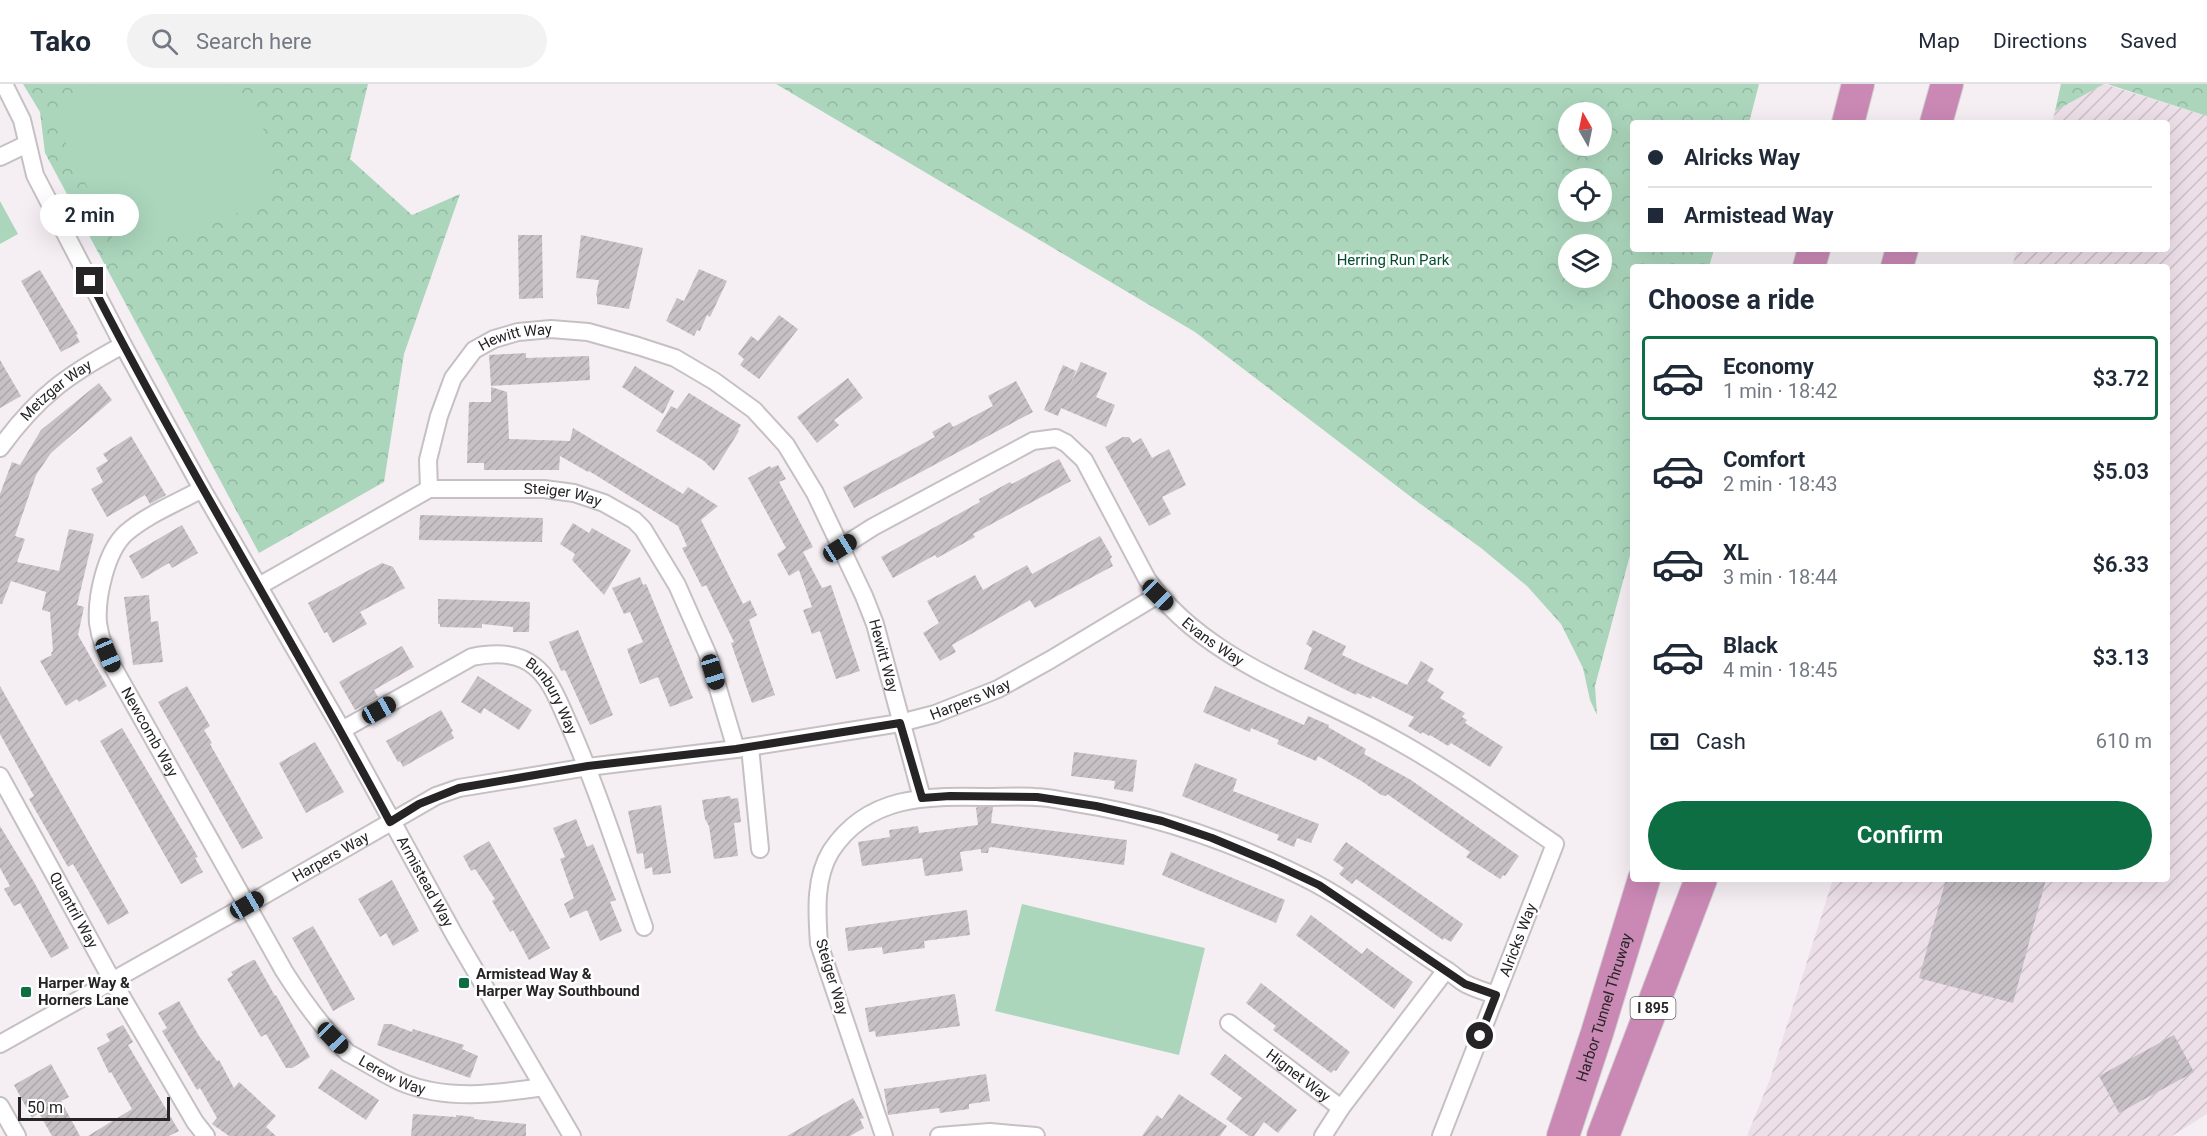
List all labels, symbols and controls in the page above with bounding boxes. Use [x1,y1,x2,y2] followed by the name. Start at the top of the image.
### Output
[127,14,547,68] search box
[30,25,91,58] text: Tako
[148,25,181,58] icon: search
[196,29,312,54] text: Search here
[1918,29,1960,53] text: Map
[1993,29,2087,53] text: Directions
[2120,29,2177,53] text: Saved
[1558,102,1612,156] north arrow
[1558,102,1612,288] map controls
[1684,145,1800,170] text: Alricks Way
[1558,168,1612,222] button: locate
[40,194,140,236] callout: 2 min
[64,203,115,227] text: 2 min
[1684,203,1834,228] text: Armistead Way
[1558,234,1612,288] button: layers
[1337,251,1450,269] park label: Herring Run Park
[76,267,103,294] route end
[1648,284,1814,316] text: Choose a ride
[475,320,553,355] street label: Hewitt Way
[1651,351,1705,405] icon: car
[1723,354,1814,379] text: Economy
[17,356,95,425] street label: Metzgar Way
[2092,366,2149,391] text: $3.72
[1723,379,1838,403] text: 1 min · 18:42
[1651,444,1705,498] icon: car
[1723,447,1805,472] text: Comfort
[2092,459,2149,484] text: $5.03
[1723,472,1838,496] text: 2 min · 18:43
[524,480,604,511] street label: Steiger Way
[820,531,860,565] car
[1651,537,1705,591] icon: car
[1723,540,1749,565] text: XL
[2092,552,2149,577] text: $6.33
[1723,565,1838,589] text: 3 min · 18:44
[1139,576,1177,614] car
[1178,614,1247,669] street label: Evans Way
[865,617,902,695] street label: Hewitt Way
[1651,630,1705,684] icon: car
[1723,633,1778,658] text: Black
[93,635,123,675] car
[2092,645,2149,670] text: $3.13
[699,652,727,692] car
[522,654,581,737] street label: Bunbury Way
[1723,658,1838,682] text: 4 min · 18:45
[927,675,1014,724] street label: Harpers Way
[117,684,182,780] street label: Newcomb Way
[359,693,399,727] car
[1648,725,1681,758] icon: cash
[1696,729,1746,754] text: Cash
[2096,729,2152,753] text: 610 m
[1648,801,2152,870] button: Confirm
[289,828,372,886] street label: Harpers Way
[393,833,457,930] street label: Armistead Way
[45,869,102,951] street label: Quantril Way
[227,888,267,922] car
[1496,901,1540,979] street label: Alricks Way
[1573,931,1636,1084] street label: Harbor Tunnel Thruway
[812,937,852,1017] street label: Steiger Way
[476,965,640,1000] place label: Armistead Way & Harper Way Southbound
[38,974,130,1009] place label: Harper Way & Horners Lane
[457,976,471,990] marker: Armistead Way & Harper Way Southbound
[19,985,33,999] marker: Harper Way & Horners Lane
[1630,997,1676,1019] road number: I 895
[314,1019,352,1057] car
[1466,1022,1493,1049] route start
[1263,1045,1334,1106] street label: Hignet Way
[355,1052,427,1098] street label: Lerew Way
[18,1094,170,1122] scale bar
[27,1098,63,1117] text: 50 m

